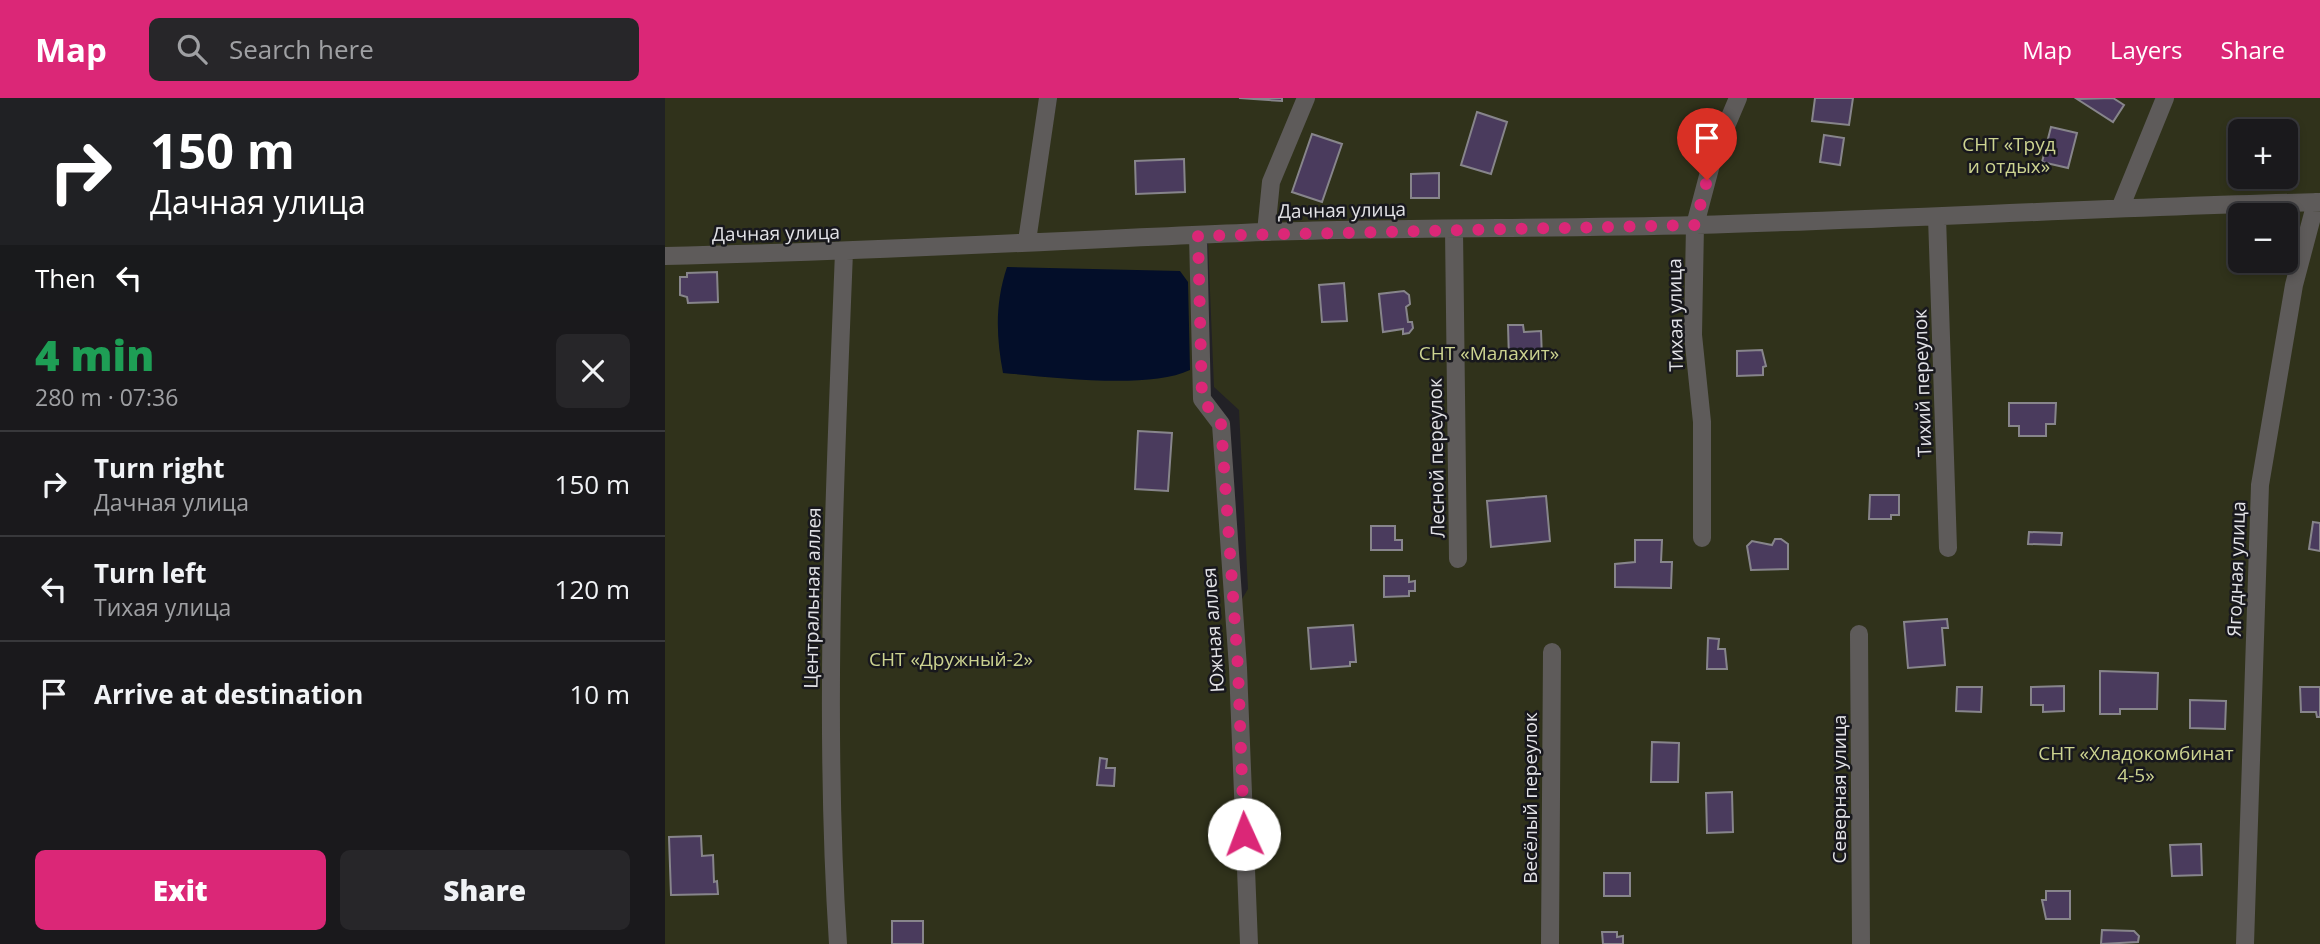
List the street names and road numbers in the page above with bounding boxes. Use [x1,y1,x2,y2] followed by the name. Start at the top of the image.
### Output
[1278,196,1406,224] street label: Дачная улица
[712,219,840,247] street label: Дачная улица
[1661,258,1689,372] street label: Тихая улица
[1906,308,1938,457] street label: Тихий переулок
[1422,378,1450,538] street label: Лесной переулок
[2221,501,2251,637] street label: Ягодная улица
[797,507,827,689] street label: Центральная аллея
[1196,567,1230,693] street label: Южная аллея
[1517,712,1543,884] street label: Весёлый переулок
[1826,715,1852,863] street label: Северная улица

